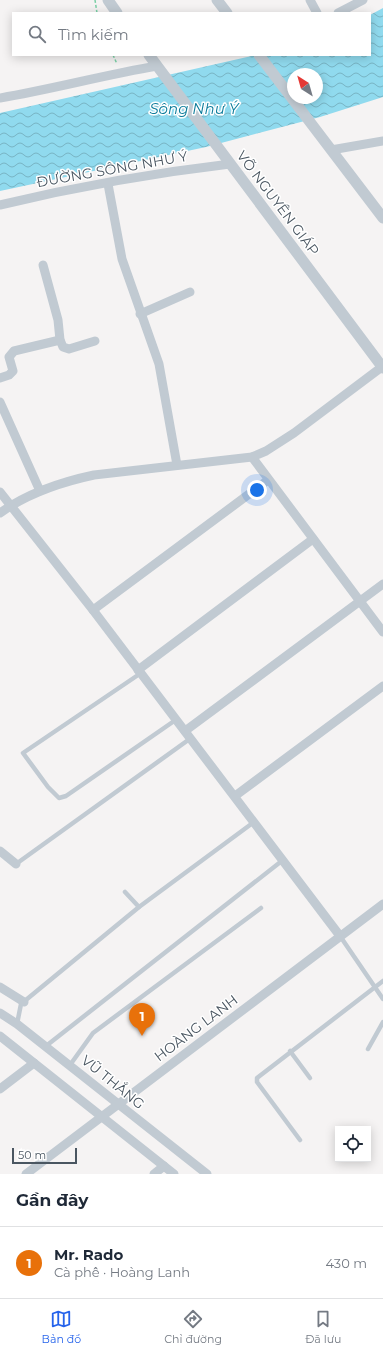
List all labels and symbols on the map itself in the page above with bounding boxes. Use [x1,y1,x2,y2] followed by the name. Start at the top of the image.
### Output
[287,68,323,104] north arrow
[149,99,240,118] water label: Sông Như Ý
[35,147,189,191] street label: ĐƯỜNG SÔNG NHƯ Ý
[233,147,323,259] street label: VÕ NGUYÊN GIÁP
[247,480,267,500] your location
[151,991,241,1065] street label: HOÀNG LANH
[129,1003,155,1036] pin: 1
[78,1050,149,1113] street label: VŨ THẮNG
[12,1146,77,1165] scale bar

